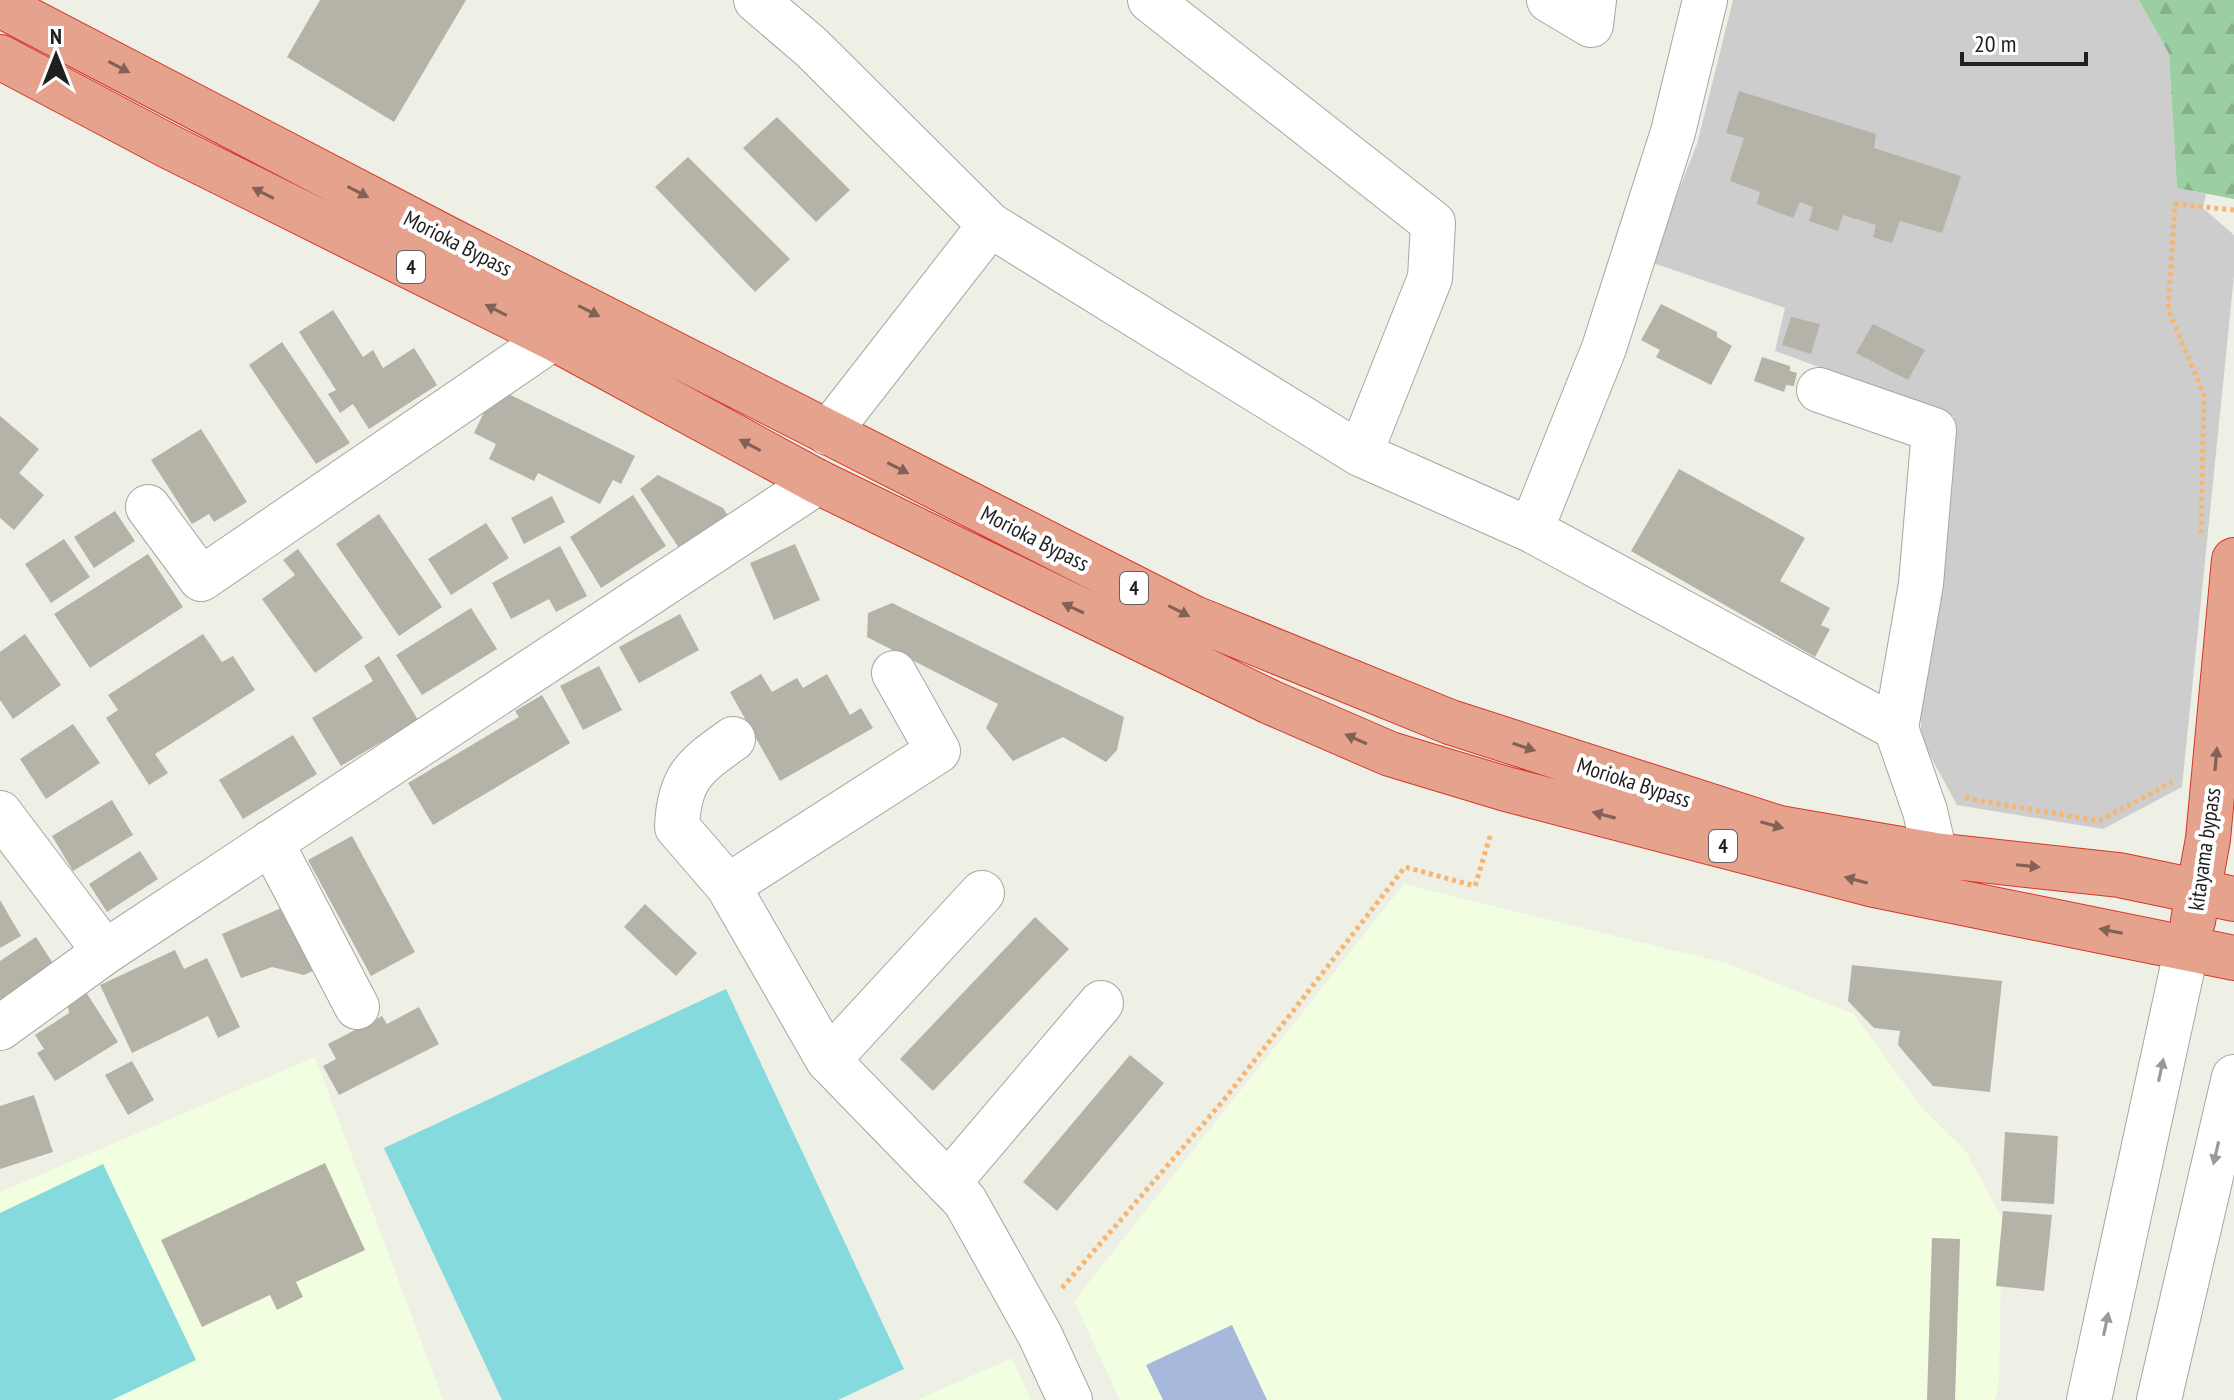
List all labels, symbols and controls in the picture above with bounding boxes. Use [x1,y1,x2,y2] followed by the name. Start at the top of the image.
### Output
[16,16,96,96] north arrow
[1962,16,2086,66] scale bar
[50,22,62,50] text: N
[1974,28,2016,59] text: 20 m
[107,60,130,73] one-way arrow
[347,184,369,198] one-way arrow
[252,187,275,200] one-way arrow
[399,204,517,282] street label: Morioka Bypass
[397,251,425,283] road number: 4
[484,303,507,316] one-way arrow
[578,303,600,317] one-way arrow
[739,438,761,452] one-way arrow
[886,461,909,475] one-way arrow
[976,499,1094,577] street label: Morioka Bypass
[1120,572,1148,604] road number: 4
[1062,601,1085,615] one-way arrow
[1168,604,1191,618] one-way arrow
[1344,733,1368,746] one-way arrow
[1512,741,1536,753] one-way arrow
[2210,746,2223,771] one-way arrow
[1574,750,1694,814] street label: Morioka Bypass
[2182,786,2226,912] street label: kitayama bypass
[1592,808,1617,820] one-way arrow
[1760,819,1784,832] one-way arrow
[1709,830,1737,862] road number: 4
[2016,859,2041,872] one-way arrow
[1844,874,1869,886] one-way arrow
[2098,924,2123,937] one-way arrow
[2155,1057,2168,1082] one-way arrow
[2210,1141,2222,1166] one-way arrow
[2100,1311,2113,1336] one-way arrow

